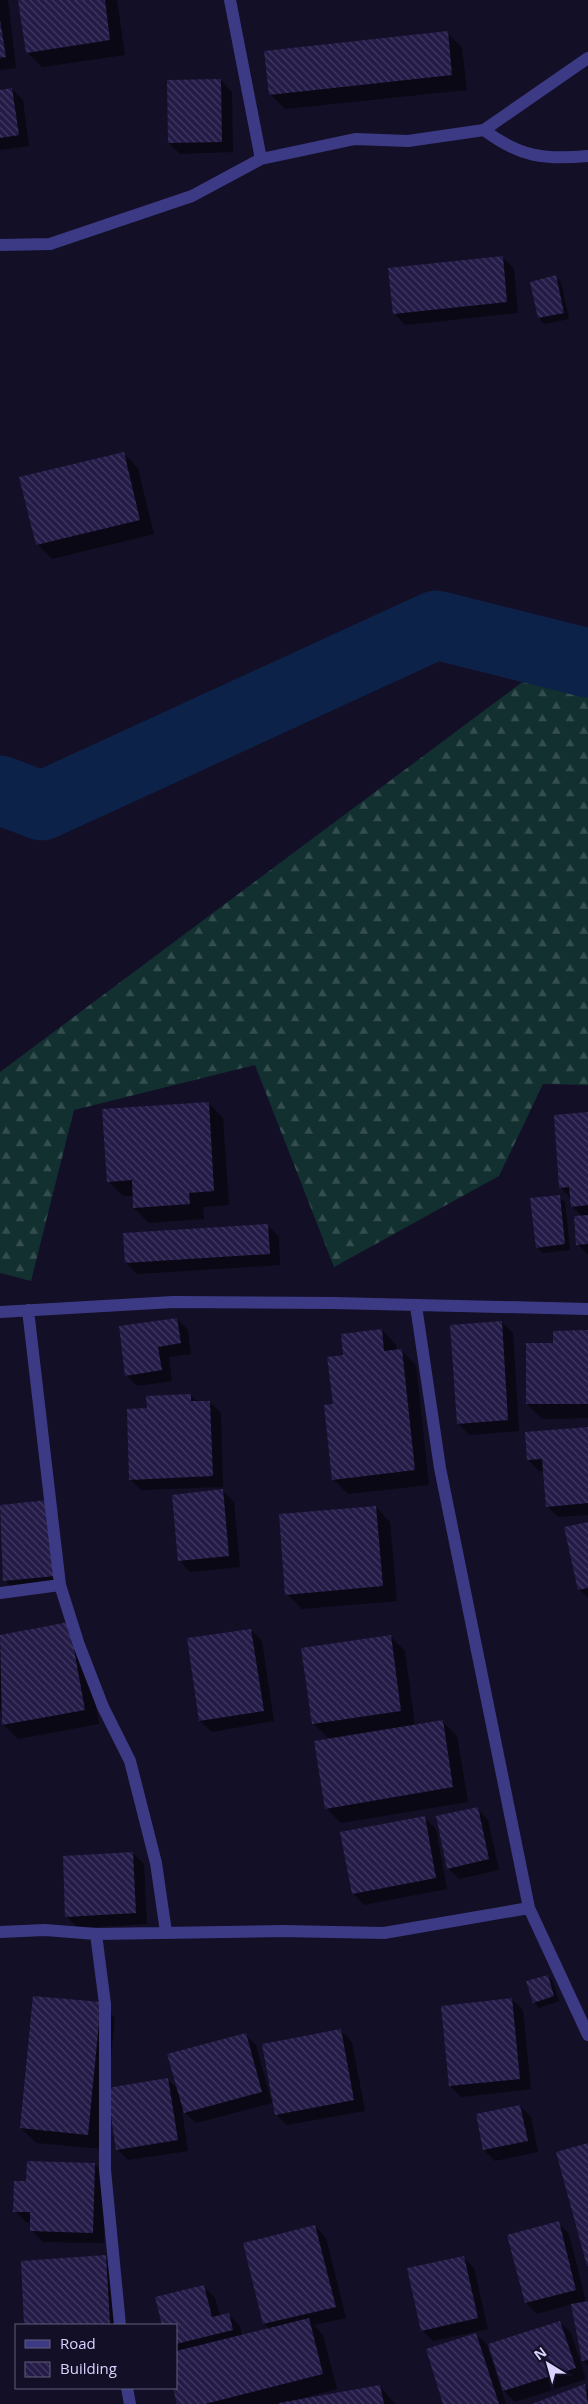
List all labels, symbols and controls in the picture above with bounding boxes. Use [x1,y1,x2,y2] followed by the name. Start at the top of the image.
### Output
[15,2324,178,2389] legend
[60,2333,96,2353] text: Road
[523,2339,573,2389] north arrow
[530,2342,550,2364] text: N
[60,2358,117,2378] text: Building

